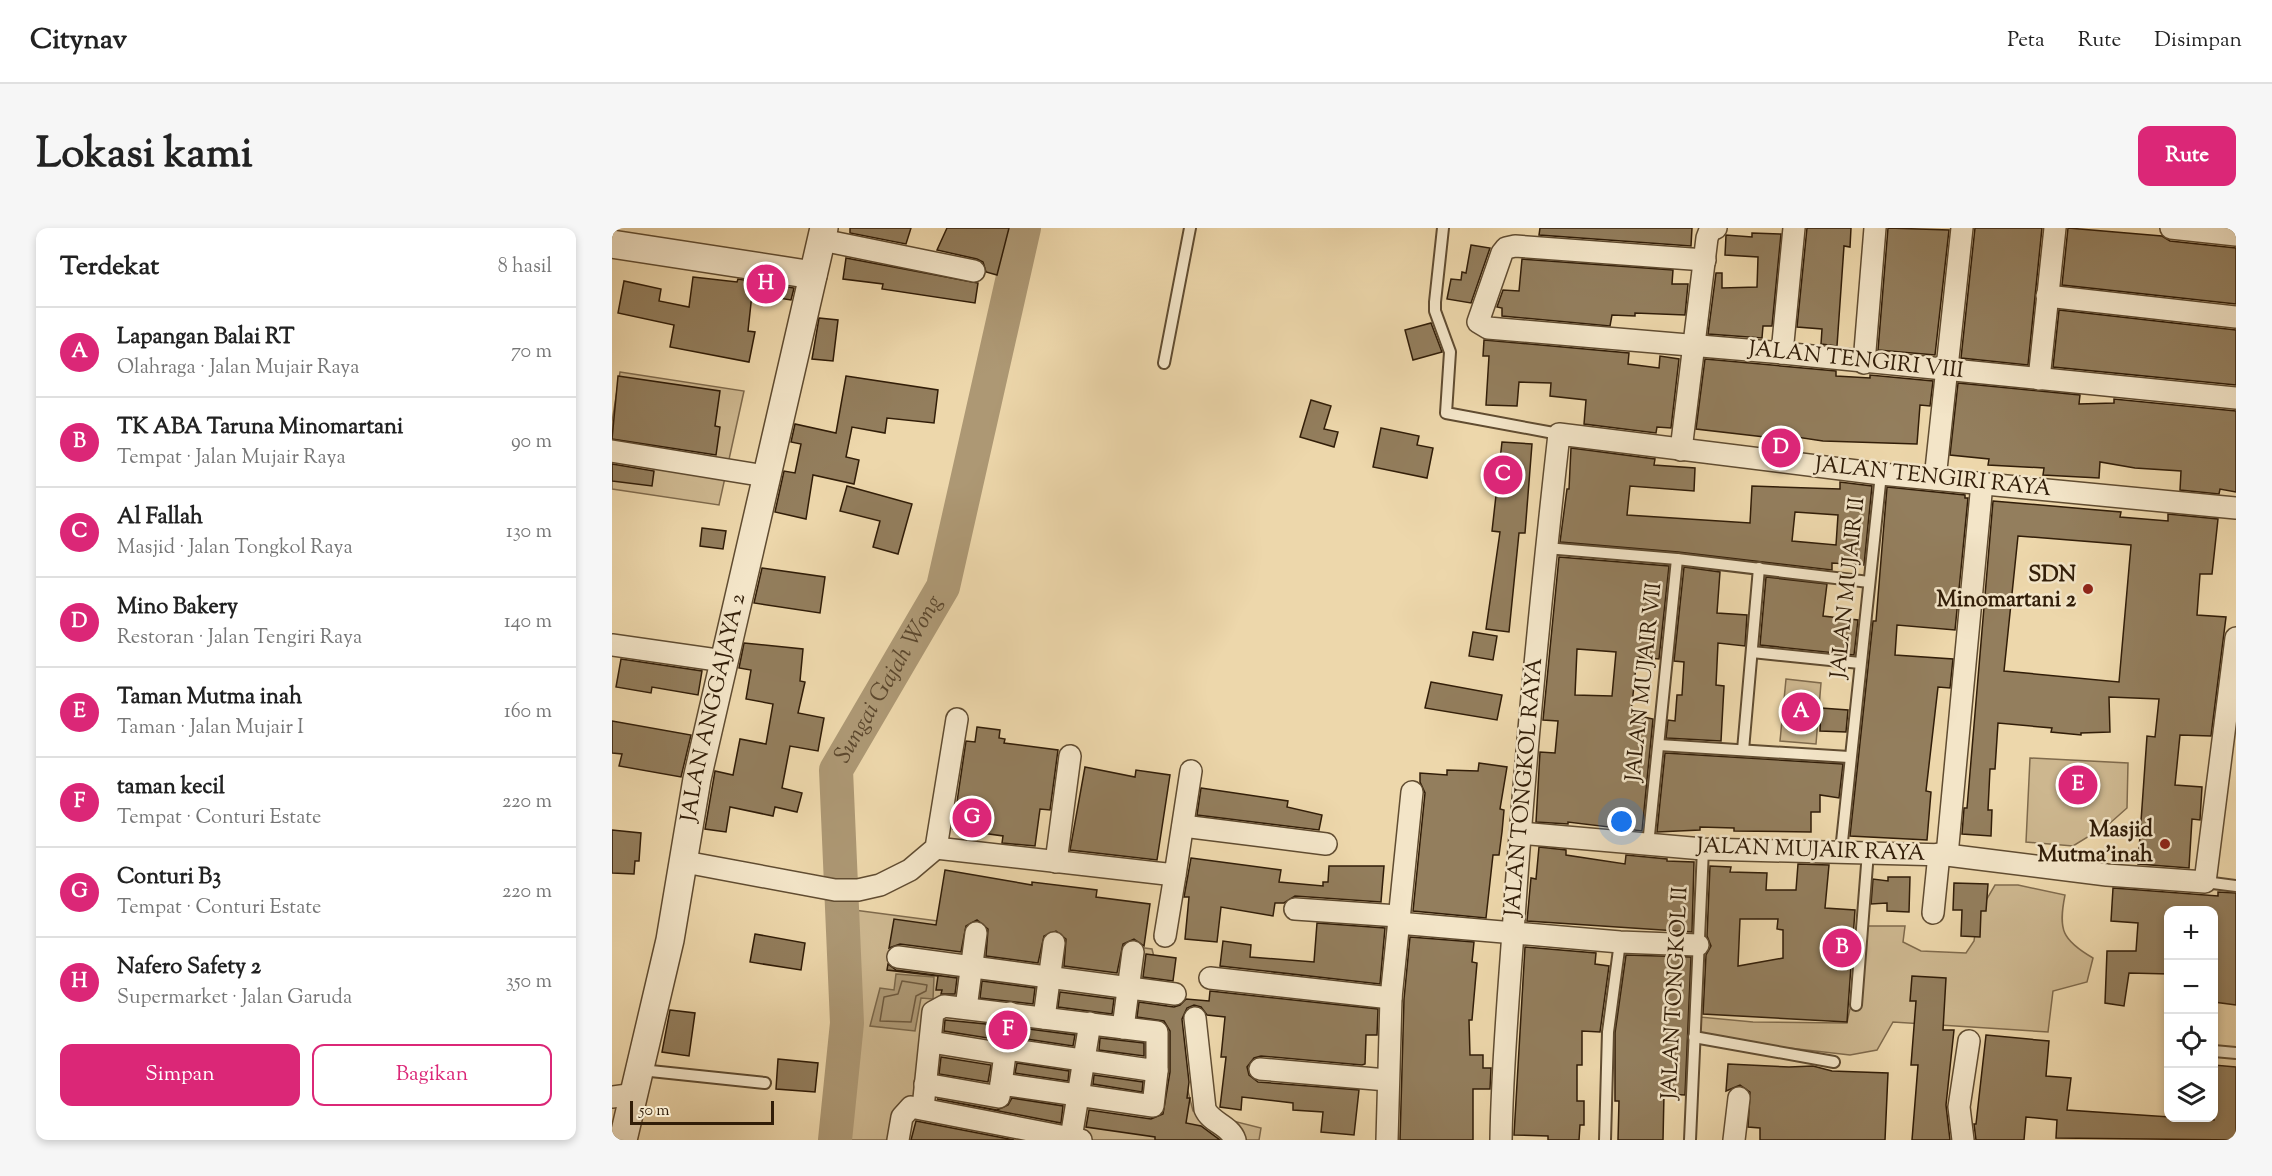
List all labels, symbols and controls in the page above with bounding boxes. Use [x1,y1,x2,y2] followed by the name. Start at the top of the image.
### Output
[30,21,127,61] text: Citynav
[2007,26,2045,56] text: Peta
[2078,26,2121,56] text: Rute
[2154,26,2242,56] text: Disimpan
[36,126,253,186] text: Lokasi kami
[2138,126,2236,186] button: Rute
[60,249,159,286] text: Terdekat
[498,253,552,282] text: 8 hasil
[746,262,786,306] pin: H
[117,322,294,354] text: Lapangan Balai RT
[1746,334,1965,388] street label: JALAN TENGIRI VIII
[71,338,88,367] text: A
[511,338,552,367] text: 70 m
[117,354,360,383] text: Olahraga · Jalan Mujair Raya
[117,412,403,444] text: TK ABA Taruna Minomartani
[1762,426,1800,470] pin: D
[73,428,86,457] text: B
[511,428,552,457] text: 90 m
[117,444,346,473] text: Tempat · Jalan Mujair Raya
[1812,450,2053,506] street label: JALAN TENGIRI RAYA
[1484,452,1522,498] pin: C
[1823,496,1874,681] street label: JALAN MUJAIR II
[117,502,203,534] text: Al Fallah
[71,518,88,547] text: C
[506,518,552,547] text: 130 m
[117,534,353,563] text: Masjid · Jalan Tongkol Raya
[1937,560,2077,617] place label: SDN Minomartani 2
[1619,581,1671,784] street label: JALAN MUJAIR VII
[2081,582,2095,596] marker: SDN Minomartani 2
[826,589,952,770] water label: Sungai Gajah Wong
[674,590,755,825] street label: JALAN ANGGAJAYA 2
[117,592,238,624] text: Mino Bakery
[72,608,87,637] text: D
[504,608,552,637] text: 140 m
[117,624,362,653] text: Restoran · Jalan Tengiri Raya
[1498,656,1552,919] street label: JALAN TONGKOL RAYA
[117,682,302,714] text: Taman Mutma inah
[1782,690,1820,734] pin: A
[73,698,86,727] text: E
[504,698,552,727] text: 160 m
[117,714,304,743] text: Taman · Jalan Mujair I
[2058,762,2098,808] pin: E
[117,772,225,804] text: taman kecil
[74,788,85,817] text: F
[502,788,552,817] text: 220 m
[952,796,992,840] pin: G
[117,804,321,833] text: Tempat · Conturi Estate
[1607,807,1636,836] your location
[2037,815,2154,872] place label: Masjid Mutma'inah
[1695,831,1926,871] street label: JALAN MUJAIR RAYA
[2158,837,2172,851] marker: Masjid Mutma'inah
[117,862,221,894] text: Conturi B3
[71,878,88,907] text: G
[502,878,552,907] text: 220 m
[1654,886,1698,1101] street label: JALAN TONGKOL II
[117,894,321,923] text: Tempat · Conturi Estate
[2164,906,2218,1122] map controls
[2164,906,2218,960] button: +
[1822,926,1862,970] pin: B
[117,952,261,984] text: Nafero Safety 2
[2164,960,2218,1014] button: −
[72,968,87,997] text: H
[506,968,552,997] text: 350 m
[117,984,352,1013] text: Supermarket · Jalan Garuda
[988,1008,1028,1052] pin: F
[2164,1014,2218,1068] button: locate
[60,1044,300,1106] button: Simpan
[312,1044,552,1106] button: Bagikan
[2164,1068,2218,1122] button: layers
[630,1098,774,1126] scale bar
[639,1100,670,1123] text: 50 m

